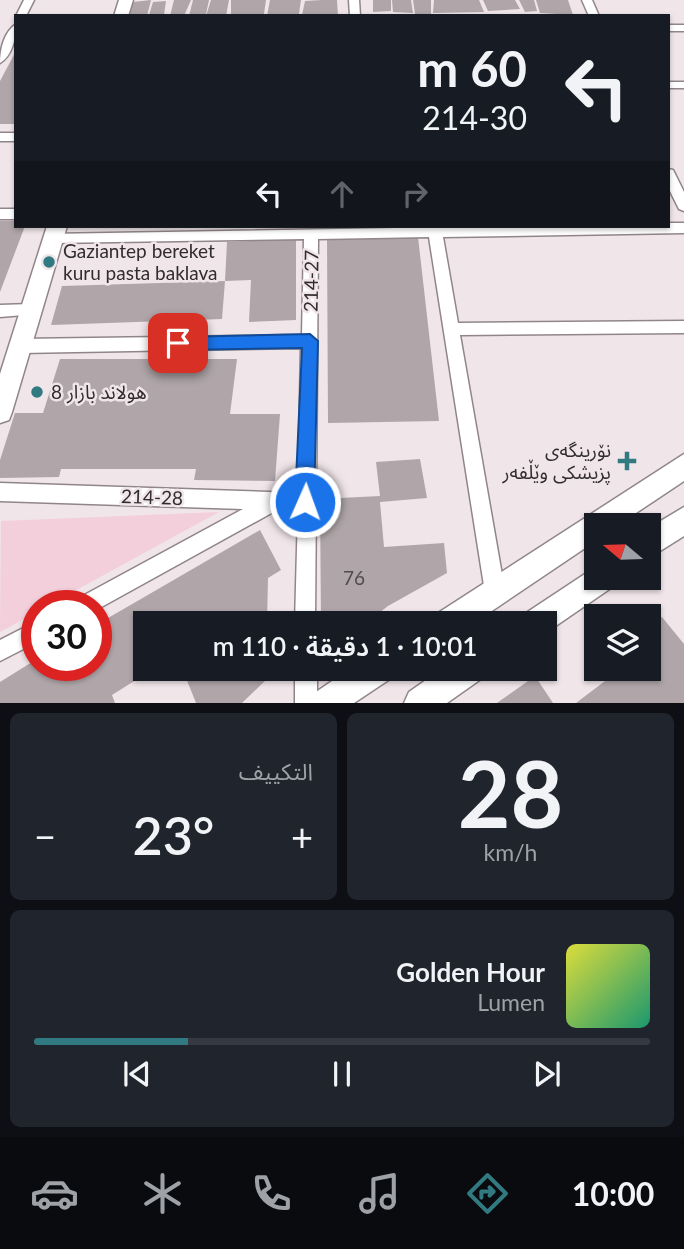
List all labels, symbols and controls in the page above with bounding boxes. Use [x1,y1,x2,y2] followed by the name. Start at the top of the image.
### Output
[417,39,527,97] text: 60 m
[551,42,642,133] icon: left
[422,98,527,137] text: 214-30
[250,175,288,213] icon: left
[323,175,361,213] icon: ahead
[396,175,434,213] icon: right
[63,239,218,284] place label: Gaziantep bereket kuru pasta baklava
[298,250,323,312] street label: 214-27
[41,254,57,270] marker: Gaziantep bereket kuru pasta baklava
[148,313,208,373] pin
[159,324,197,362] icon: arrive
[51,380,147,404] place label: هولاند بازار 8
[29,384,45,400] marker: هولاند بازار 8
[502,438,611,485] place label: نۆرینگەی پزیشکی وێڵفەر
[617,451,637,471] marker: نۆرینگەی پزیشکی وێڵفەر
[268,465,342,539] position arrow
[121,484,183,509] street label: 214-28
[584,513,662,590] north arrow
[584,513,661,681] map controls
[343,566,365,589] house number: 76
[21,590,112,681] speed limit sign: 30
[584,604,661,681] button: layers
[213,630,477,662] text: 10:01 · 1 دقيقة · 110 m
[458,738,563,847] text: 28
[239,757,313,785] text: التكييف
[133,804,214,866] text: 23°
[34,813,56,859] text: −
[291,813,313,859] text: +
[484,838,537,866] text: km/h
[396,956,545,988] text: Golden Hour
[477,988,545,1016] text: Lumen
[118,1055,156,1093] icon: previous
[323,1055,361,1093] icon: pause
[528,1055,566,1093] icon: next
[30,1169,79,1218] icon: car
[138,1169,187,1218] icon: climate
[247,1169,296,1218] icon: phone
[355,1169,404,1218] icon: music
[463,1169,512,1218] icon: directions
[572,1174,654,1213] text: 10:00

